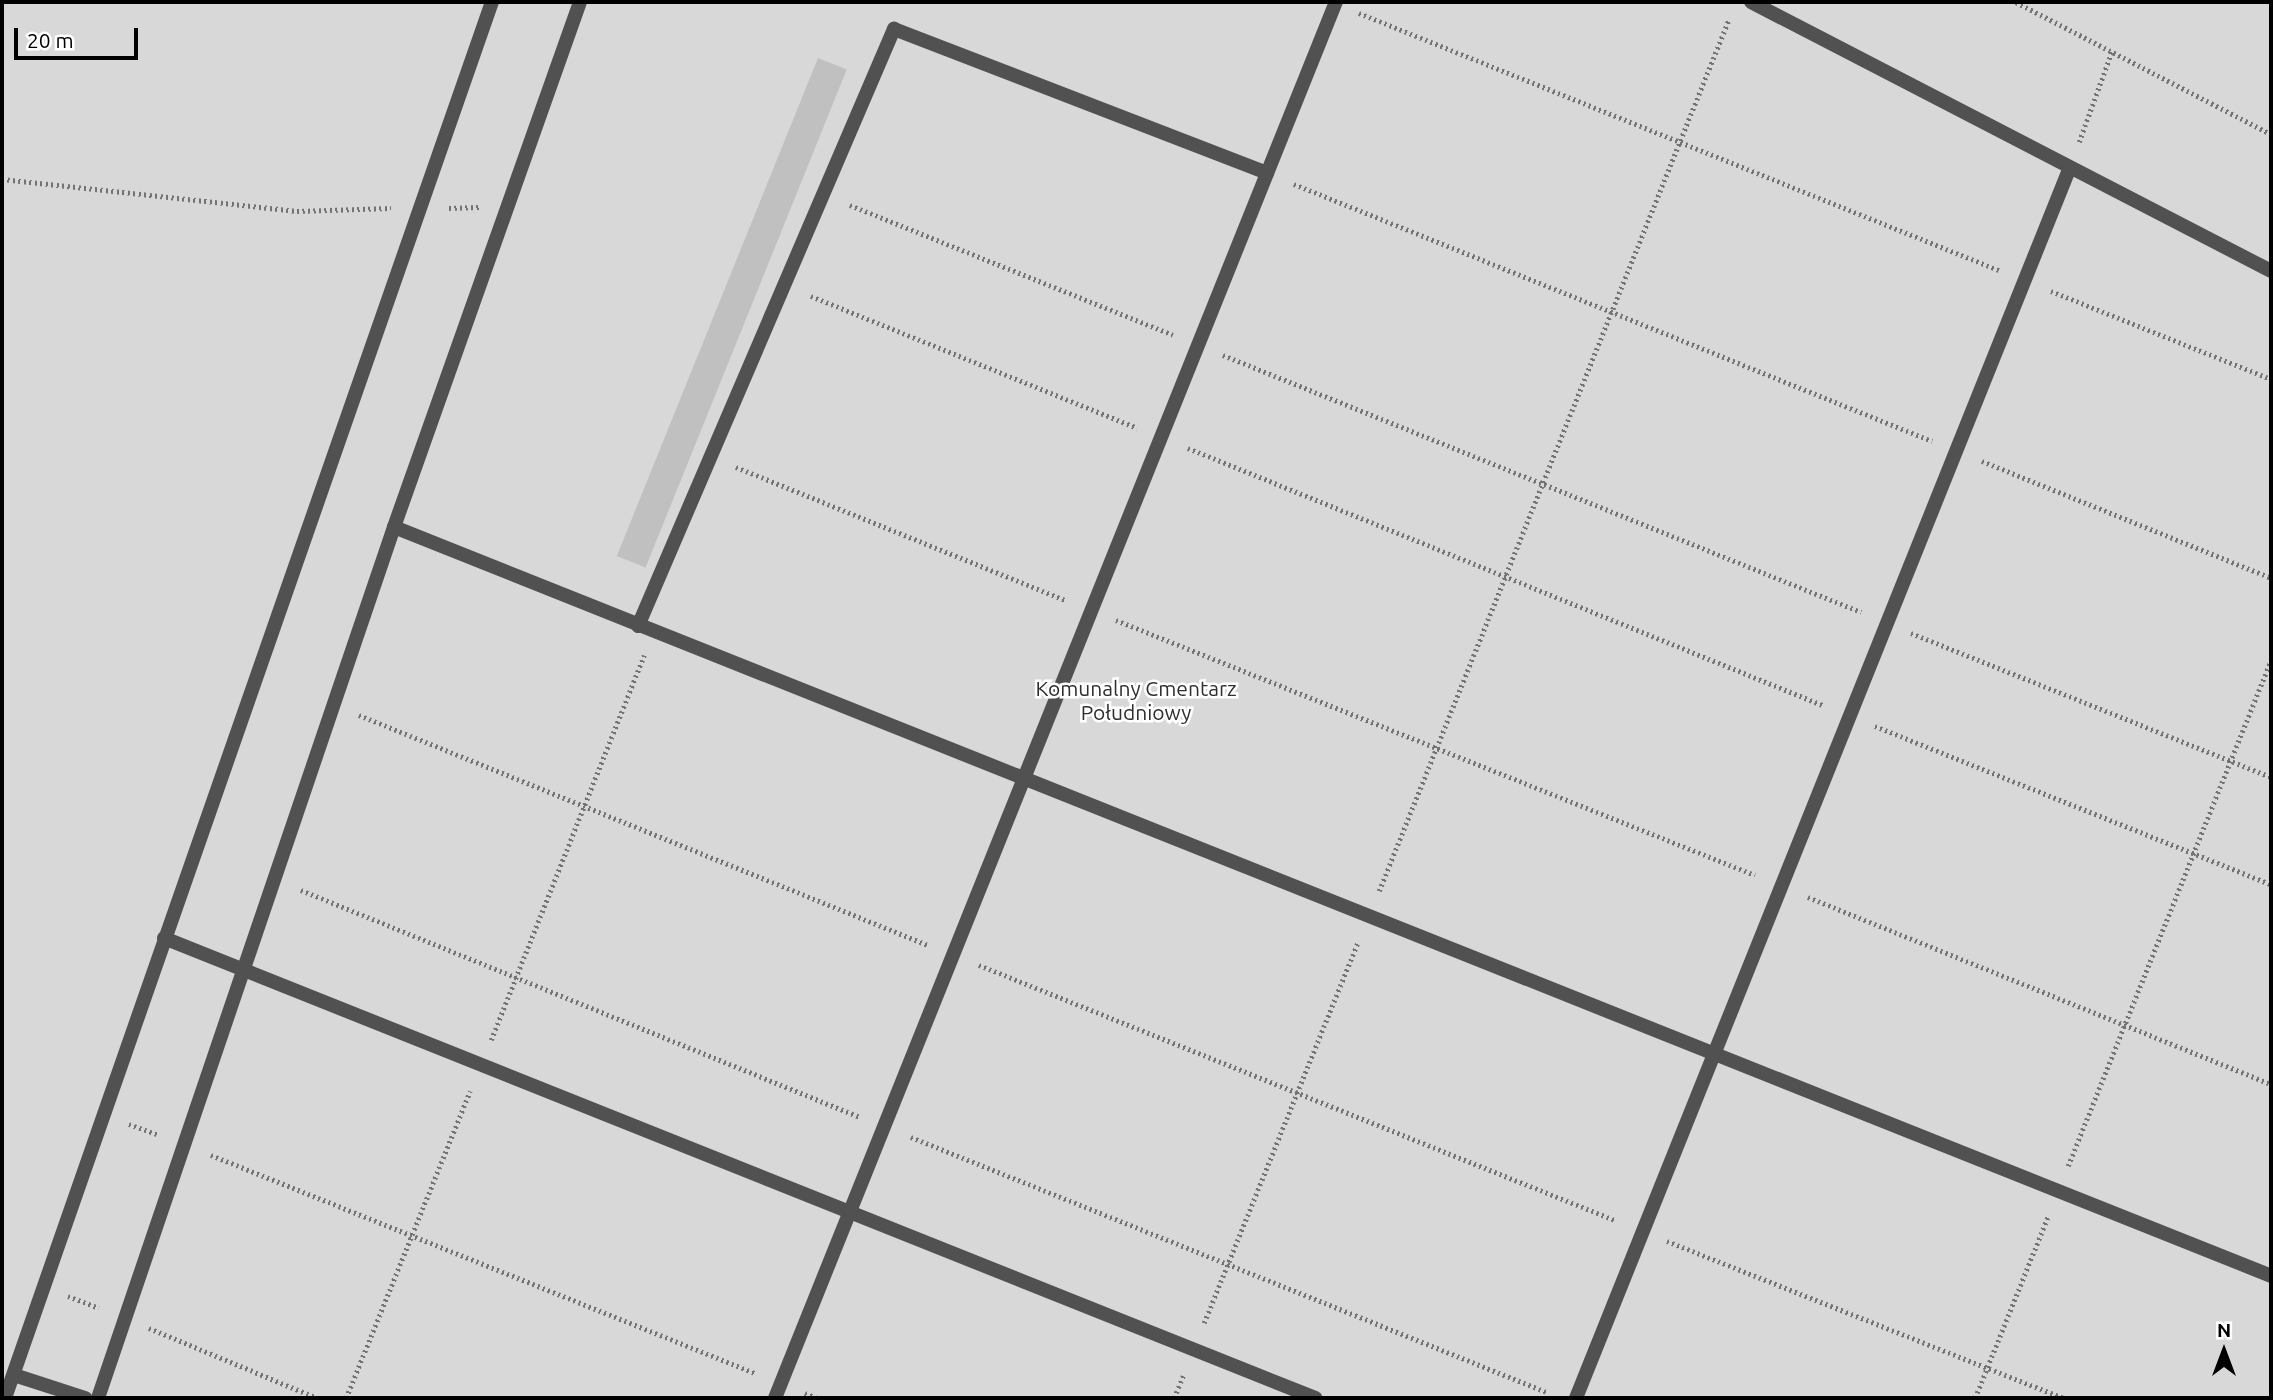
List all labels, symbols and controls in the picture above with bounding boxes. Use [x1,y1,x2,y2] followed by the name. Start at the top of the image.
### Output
[18,14,142,58] scale bar
[27,28,74,52] text: 20 m
[1035,675,1237,725] park label: Komunalny Cmentarz Południowy
[2189,1316,2259,1386] north arrow
[2217,1319,2231,1341] text: N

